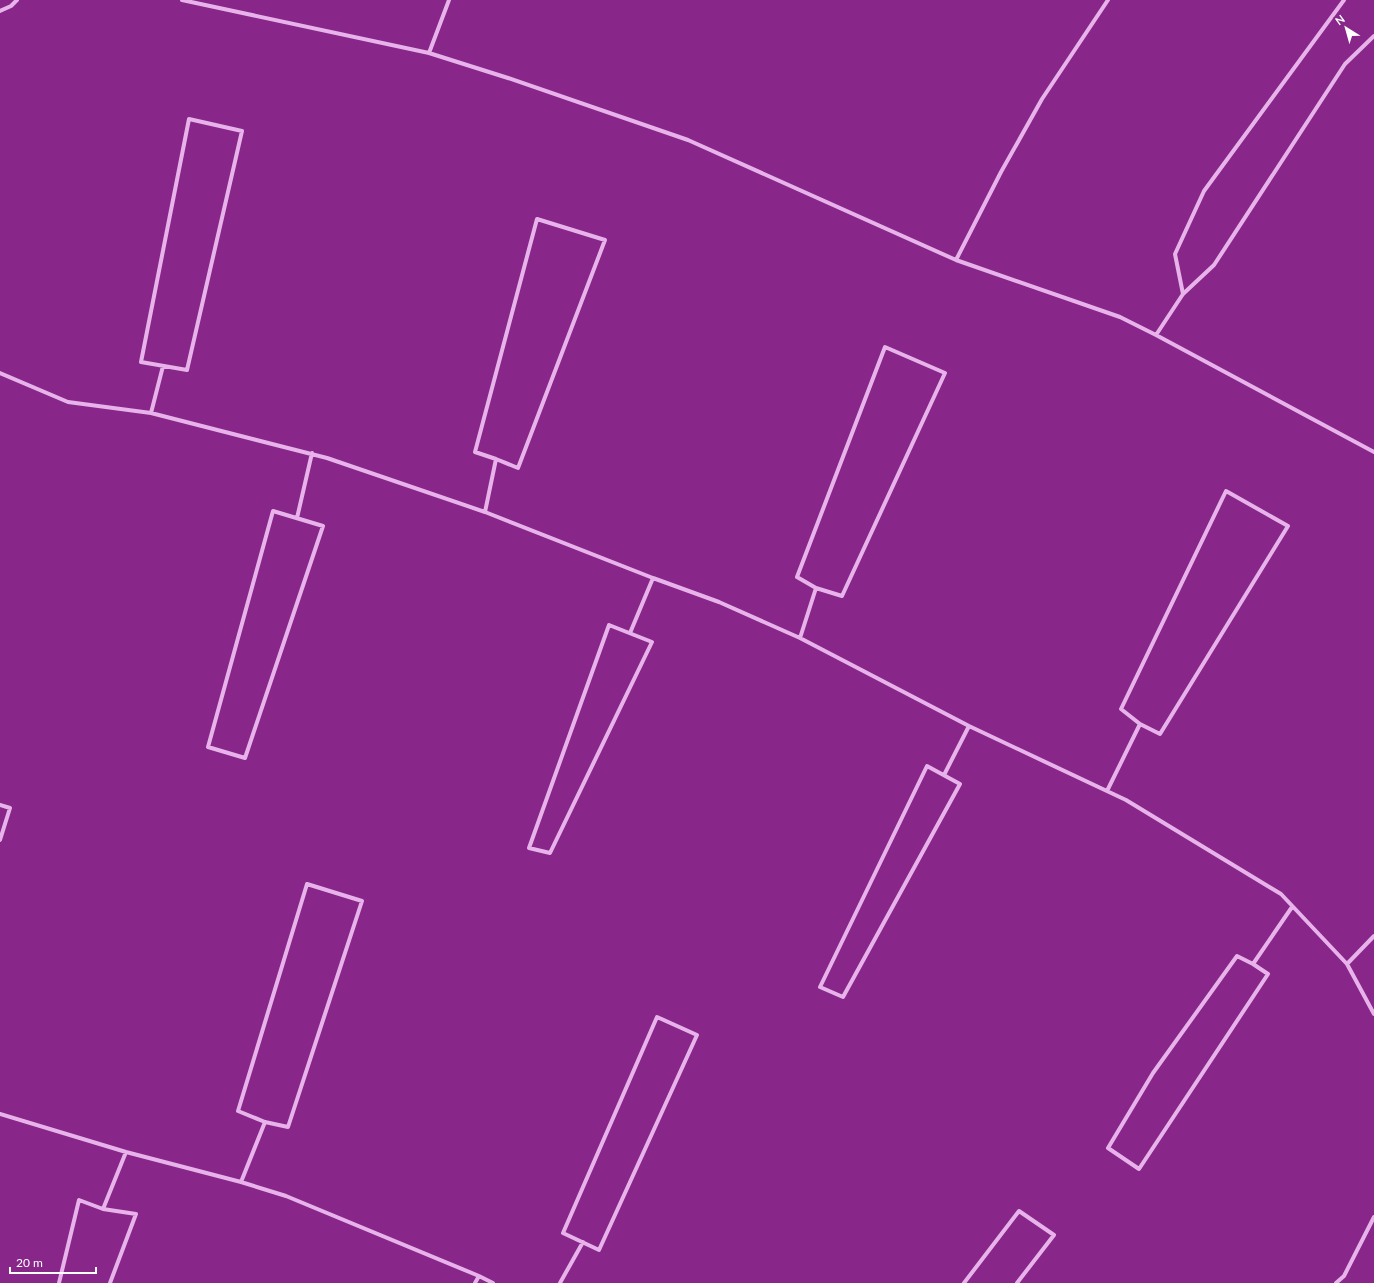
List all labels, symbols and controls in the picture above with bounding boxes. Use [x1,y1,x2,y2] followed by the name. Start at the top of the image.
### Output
[1326,8,1366,48] north arrow
[1332,12,1347,27] text: N
[10,1249,96,1275] scale bar
[16,1255,43,1270] text: 20 m

